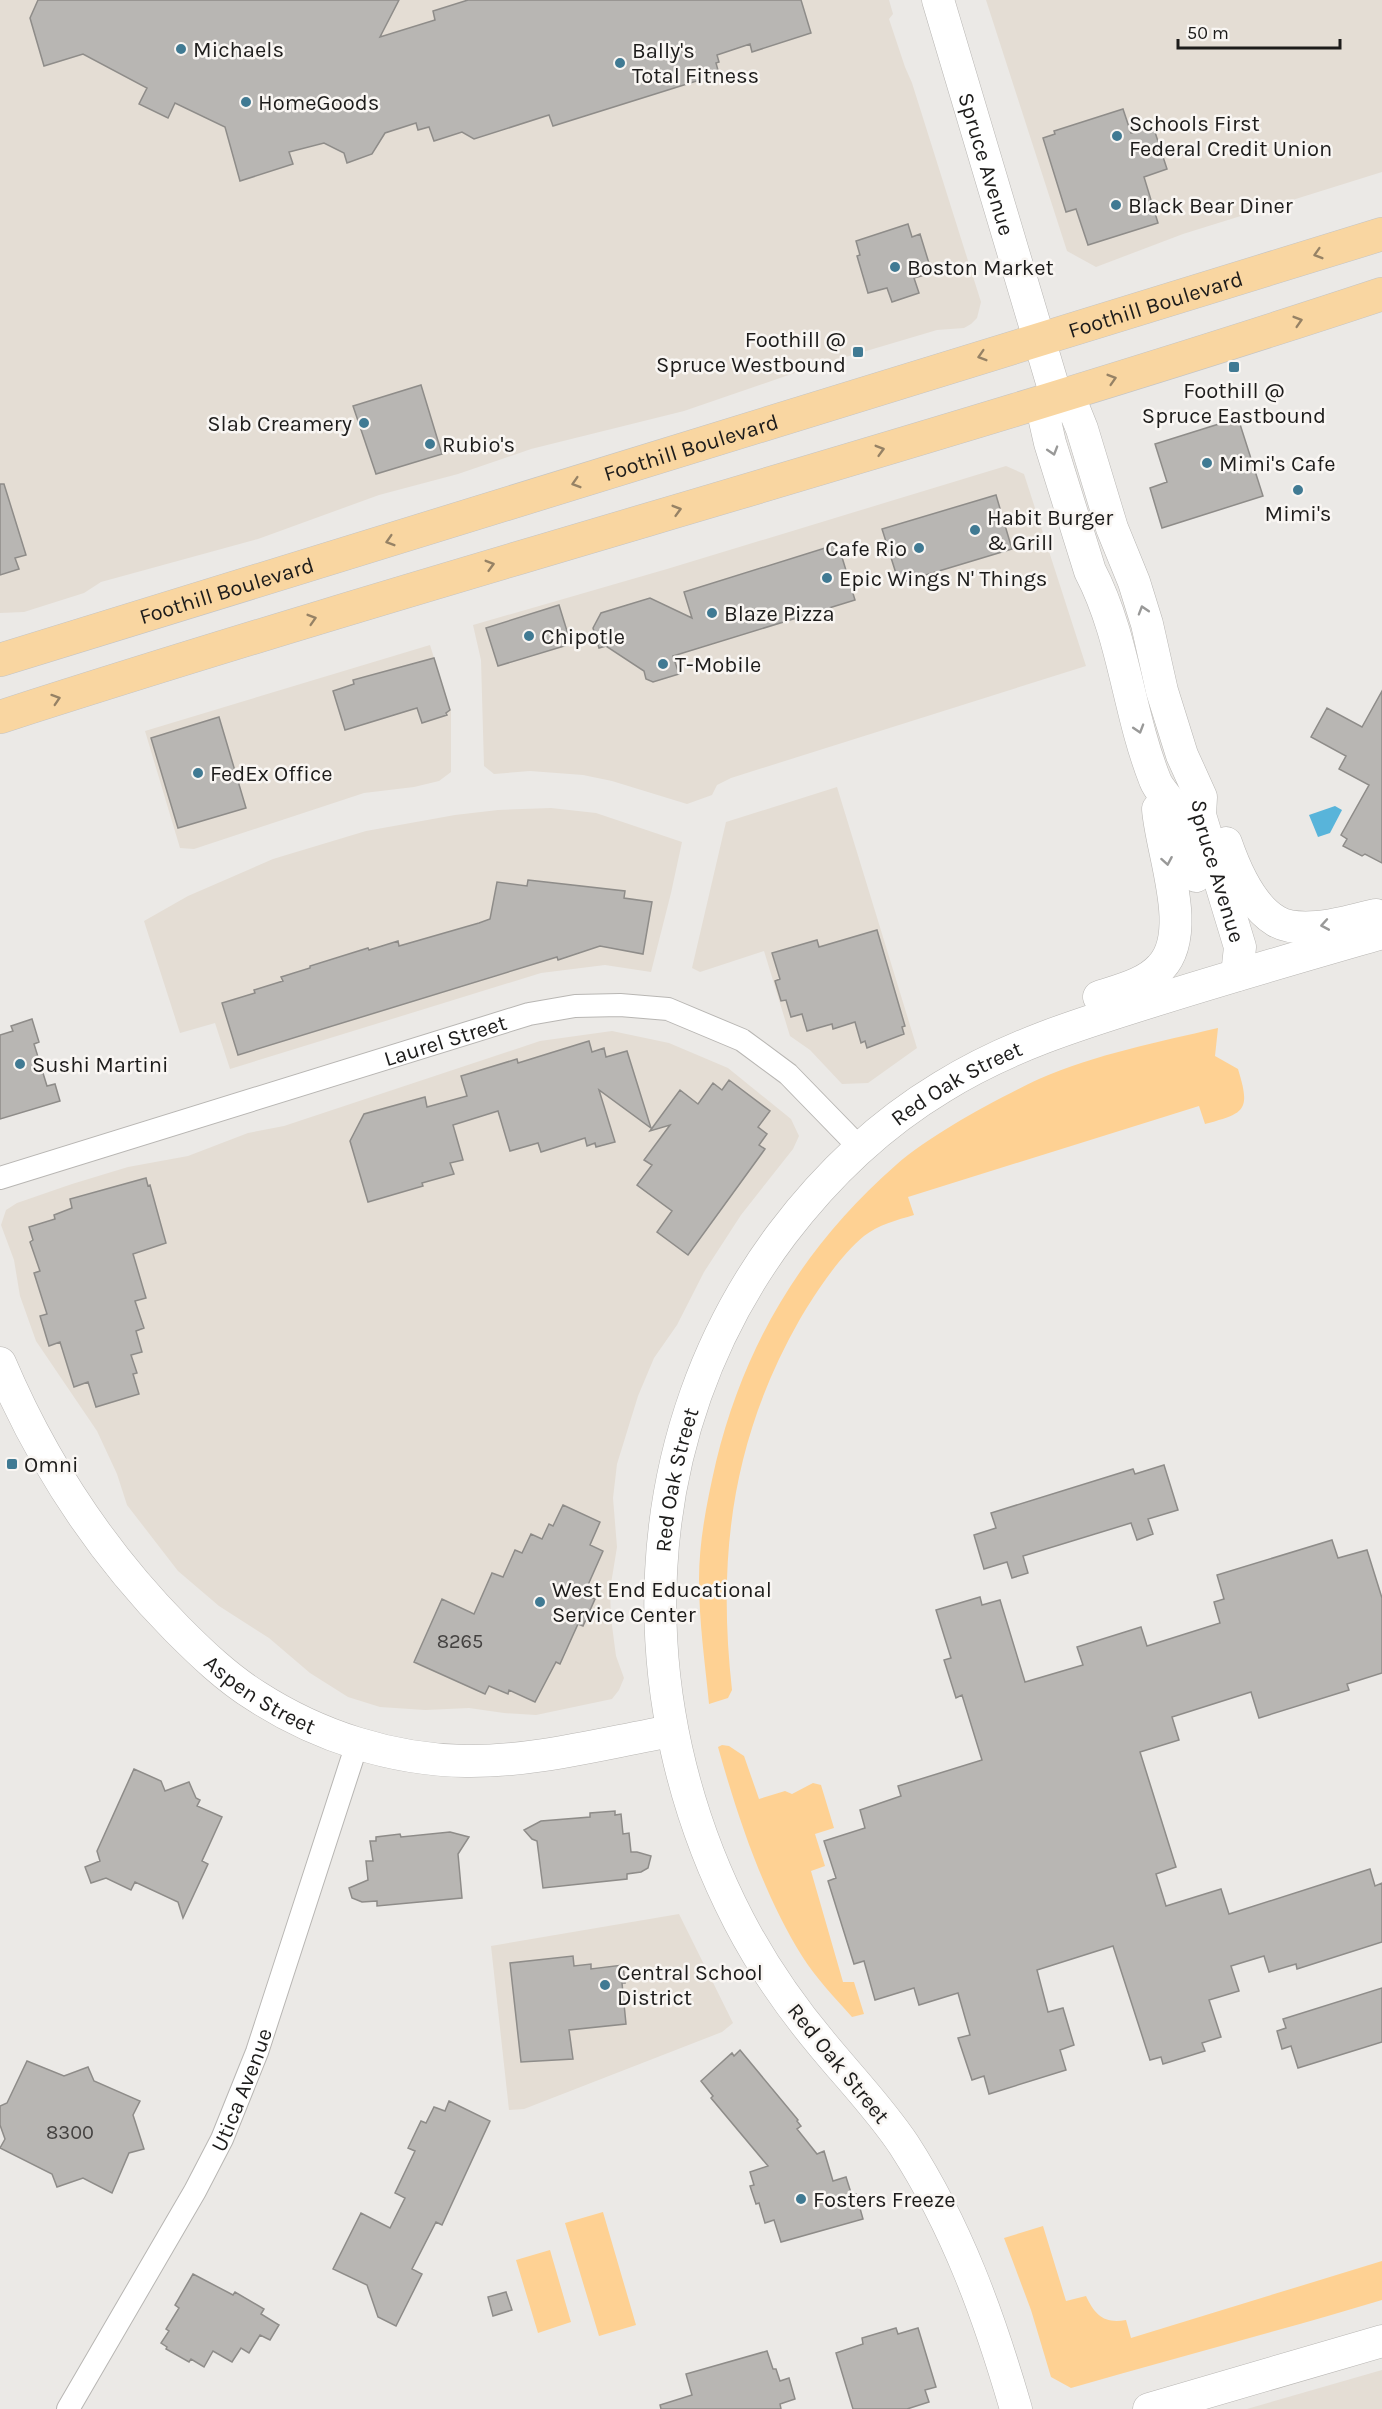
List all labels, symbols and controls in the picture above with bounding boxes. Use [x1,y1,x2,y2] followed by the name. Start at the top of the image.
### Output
[1178,12,1340,50] scale bar
[1187,22,1229,44] text: 50 m
[193,37,284,63] place label: Michaels
[632,38,759,89] place label: Bally's Total Fitness
[174,42,188,56] marker: Michaels
[613,56,627,70] marker: Bally's Total Fitness
[258,90,379,116] place label: HomeGoods
[952,90,1019,239] street label: Spruce Avenue
[239,95,253,109] marker: HomeGoods
[1129,111,1332,162] place label: Schools First Federal Credit Union
[1110,129,1124,143] marker: Schools First Federal Credit Union
[1128,193,1293,219] place label: Black Bear Diner
[1109,198,1123,212] marker: Black Bear Diner
[1313,247,1324,259] one-way arrow
[907,255,1054,281] place label: Boston Market
[888,260,902,274] marker: Boston Market
[1065,266,1246,344] street label: Foothill Boulevard
[1292,316,1303,328] one-way arrow
[656,327,846,378] place label: Foothill @ Spruce Westbound
[851,345,865,359] marker: Foothill @ Spruce Westbound
[977,349,988,361] one-way arrow
[1227,360,1241,374] marker: Foothill @ Spruce Eastbound
[1106,374,1117,386] one-way arrow
[1142,378,1326,429] place label: Foothill @ Spruce Eastbound
[601,409,782,487] street label: Foothill Boulevard
[207,411,352,437] place label: Slab Creamery
[357,416,371,430] marker: Slab Creamery
[442,432,515,458] place label: Rubio's
[423,437,437,451] marker: Rubio's
[875,444,885,457] one-way arrow
[1046,445,1058,456] one-way arrow
[1219,451,1336,477] place label: Mimi's Cafe
[1200,456,1214,470] marker: Mimi's Cafe
[571,476,582,488] one-way arrow
[1291,483,1305,497] marker: Mimi's
[1265,501,1331,527] place label: Mimi's
[671,505,682,517] one-way arrow
[987,505,1113,556] place label: Habit Burger & Grill
[968,523,982,537] marker: Habit Burger & Grill
[385,534,396,546] one-way arrow
[825,536,907,562] place label: Cafe Rio
[912,541,926,555] marker: Cafe Rio
[136,552,317,630] street label: Foothill Boulevard
[484,560,495,572] one-way arrow
[839,566,1047,592] place label: Epic Wings N' Things
[820,571,834,585] marker: Epic Wings N' Things
[724,601,835,627] place label: Blaze Pizza
[1138,605,1150,616] one-way arrow
[705,606,719,620] marker: Blaze Pizza
[306,614,317,626] one-way arrow
[541,624,625,650] place label: Chipotle
[522,629,536,643] marker: Chipotle
[675,652,761,678] place label: T-Mobile
[656,657,670,671] marker: T-Mobile
[50,694,61,706] one-way arrow
[1132,723,1144,734] one-way arrow
[210,761,333,787] place label: FedEx Office
[191,766,205,780] marker: FedEx Office
[1186,799,1250,946] street label: Spruce Avenue
[1160,855,1173,865] one-way arrow
[1321,919,1330,931] one-way arrow
[381,1010,510,1072] street label: Laurel Street
[886,1036,1026,1132] street label: Red Oak Street
[32,1052,169,1078] place label: Sushi Martini
[13,1057,27,1071] marker: Sushi Martini
[650,1404,705,1553] street label: Red Oak Street
[24,1452,79,1478] place label: Omni
[5,1457,19,1471] marker: Omni
[552,1577,772,1628] place label: West End Educational Service Center
[533,1595,547,1609] marker: West End Educational Service Center
[437,1630,483,1653] house number: 8265
[199,1650,319,1740] street label: Aspen Street
[617,1960,763,2011] place label: Central School District
[598,1978,612,1992] marker: Central School District
[782,1998,895,2129] street label: Red Oak Street
[206,2025,278,2156] street label: Utica Avenue
[46,2121,94,2144] house number: 8300
[813,2187,956,2213] place label: Fosters Freeze
[794,2192,808,2206] marker: Fosters Freeze

